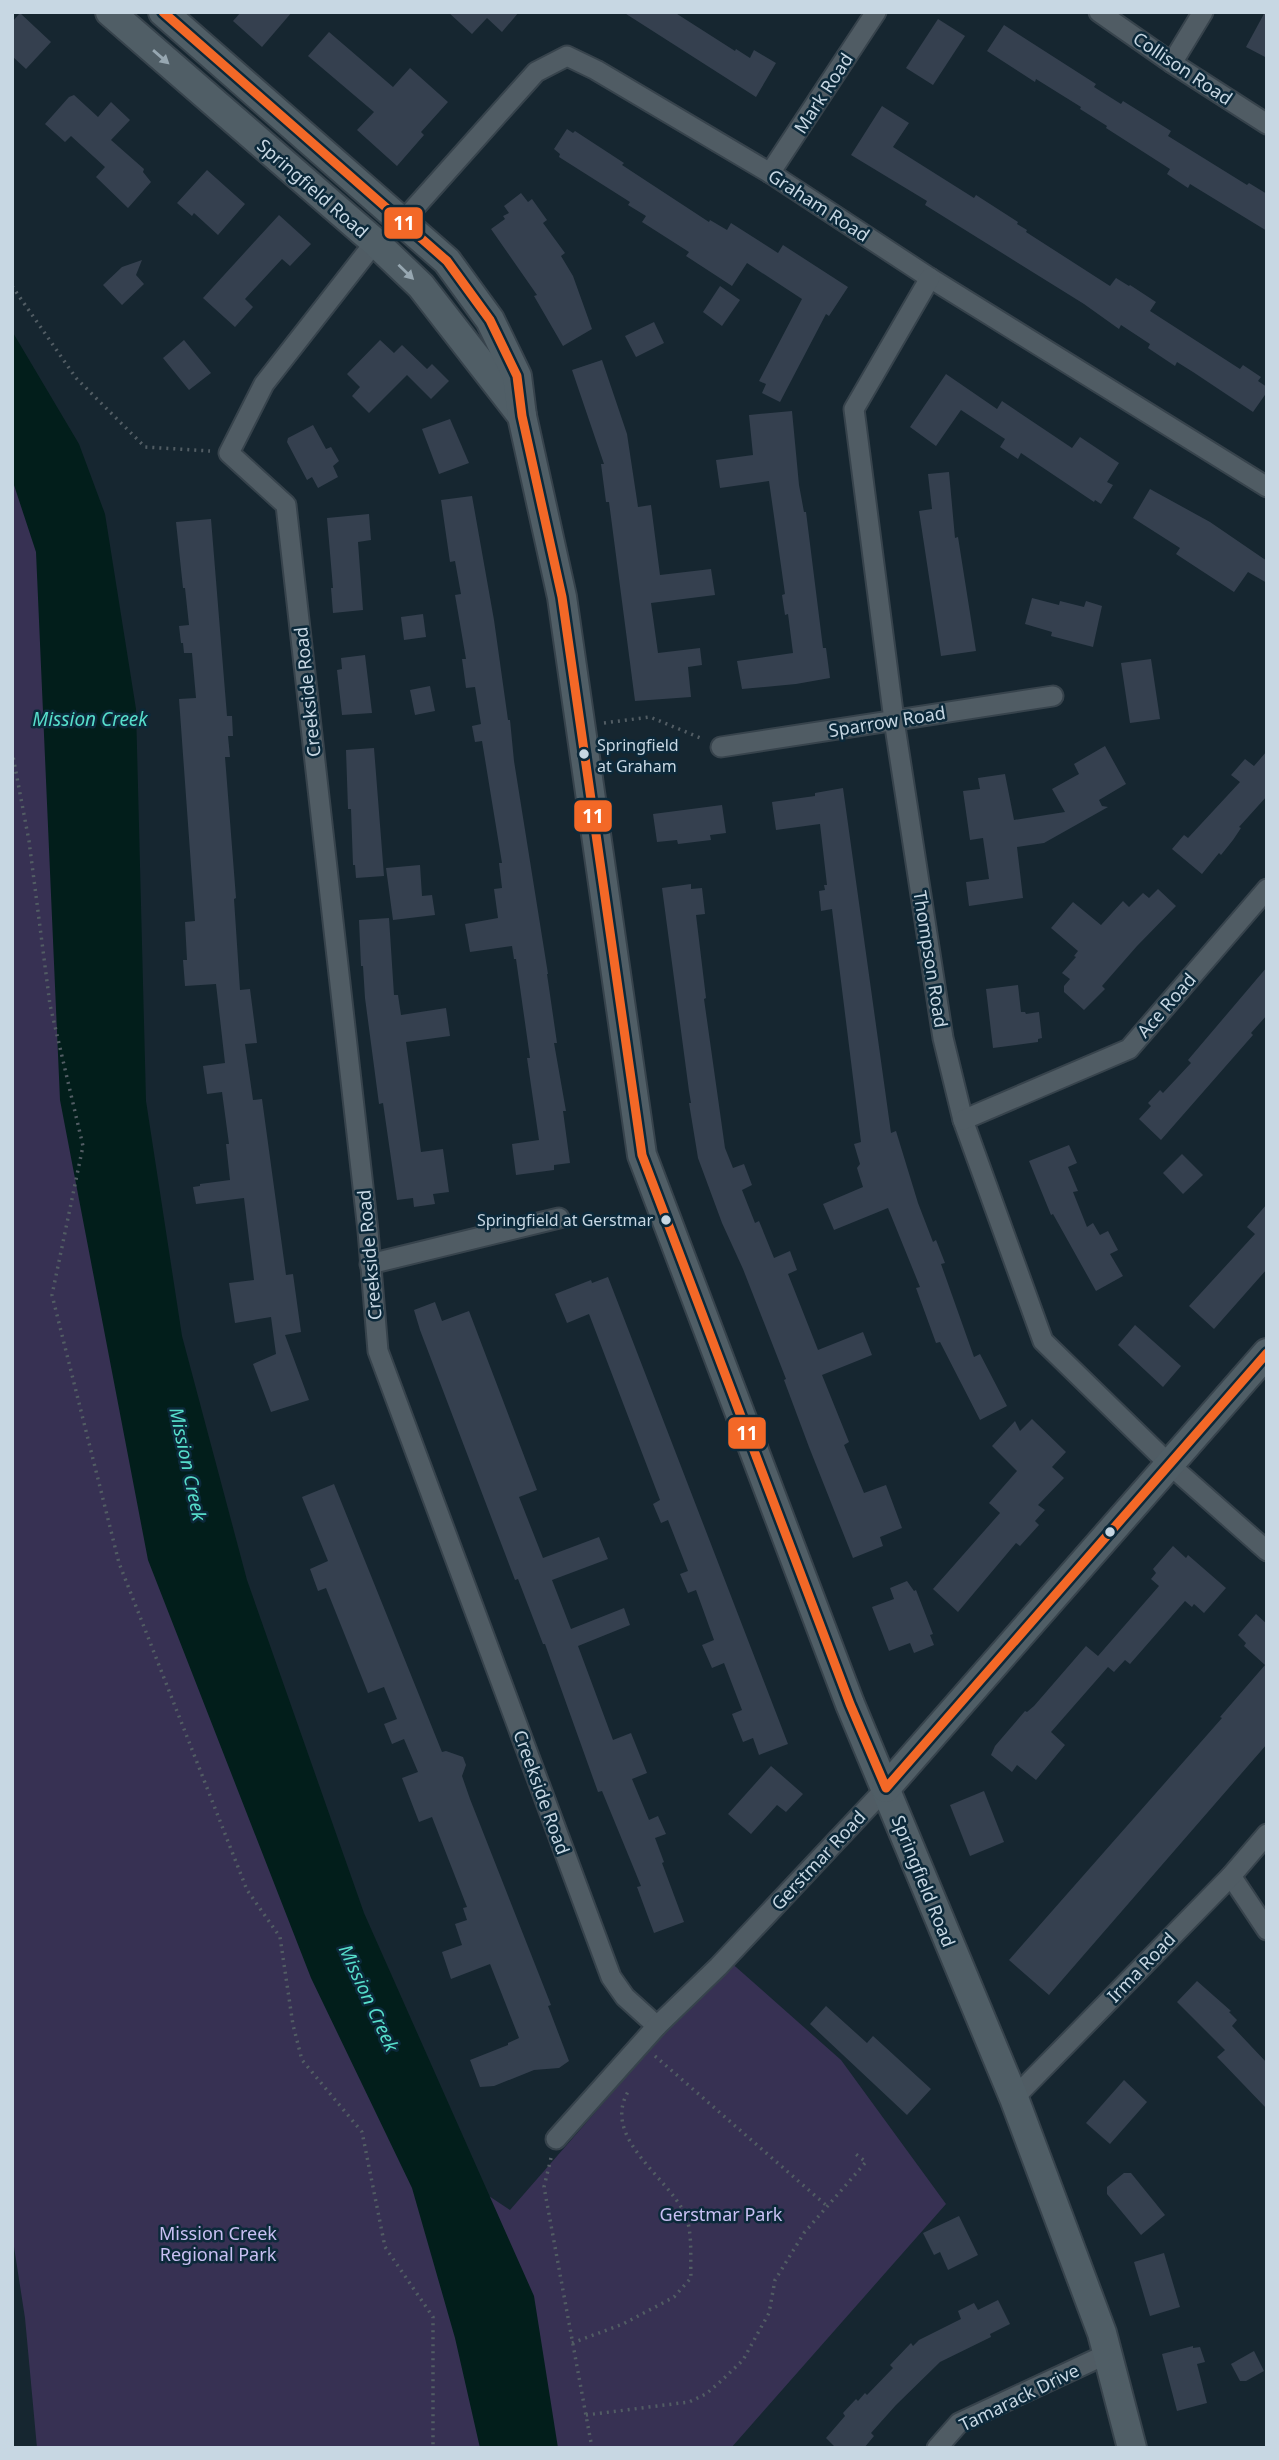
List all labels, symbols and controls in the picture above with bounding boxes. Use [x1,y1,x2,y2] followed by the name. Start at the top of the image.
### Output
[1129,26,1237,110] street label: Collison Road
[788,48,858,138] street label: Mark Road
[152,49,170,65] one-way arrow
[252,133,374,243] street label: Springfield Road
[764,163,874,247] street label: Graham Road
[383,206,424,240] line badge: 11
[393,210,415,236] text: 11
[397,263,414,279] one-way arrow
[288,626,326,758] street label: Creekside Road
[827,700,947,742] street label: Sparrow Road
[32,706,148,732] water label: Mission Creek
[597,734,679,777] place label: Springfield at Graham
[577,747,591,761] marker: Springfield at Graham
[573,799,613,833] line badge: 11
[582,803,604,829] text: 11
[908,889,954,1029] street label: Thompson Road
[1131,968,1201,1042] street label: Ace Road
[351,1189,387,1321] street label: Creekside Road
[477,1209,653,1231] place label: Springfield at Gerstmar
[659,1213,673,1227] marker: Springfield at Gerstmar
[163,1405,213,1524] water label: Mission Creek
[727,1416,767,1450] line badge: 11
[736,1420,758,1446] text: 11
[1103,1525,1117,1539] unlabelled marker
[508,1726,576,1858] street label: Creekside Road
[766,1805,870,1915] street label: Gerstmar Road
[887,1812,961,1950] street label: Springfield Road
[1102,1927,1180,2007] street label: Irma Road
[333,1940,405,2056] water label: Mission Creek
[660,2202,783,2226] park label: Gerstmar Park
[159,2221,277,2266] park label: Mission Creek Regional Park
[955,2358,1083,2436] street label: Tamarack Drive

